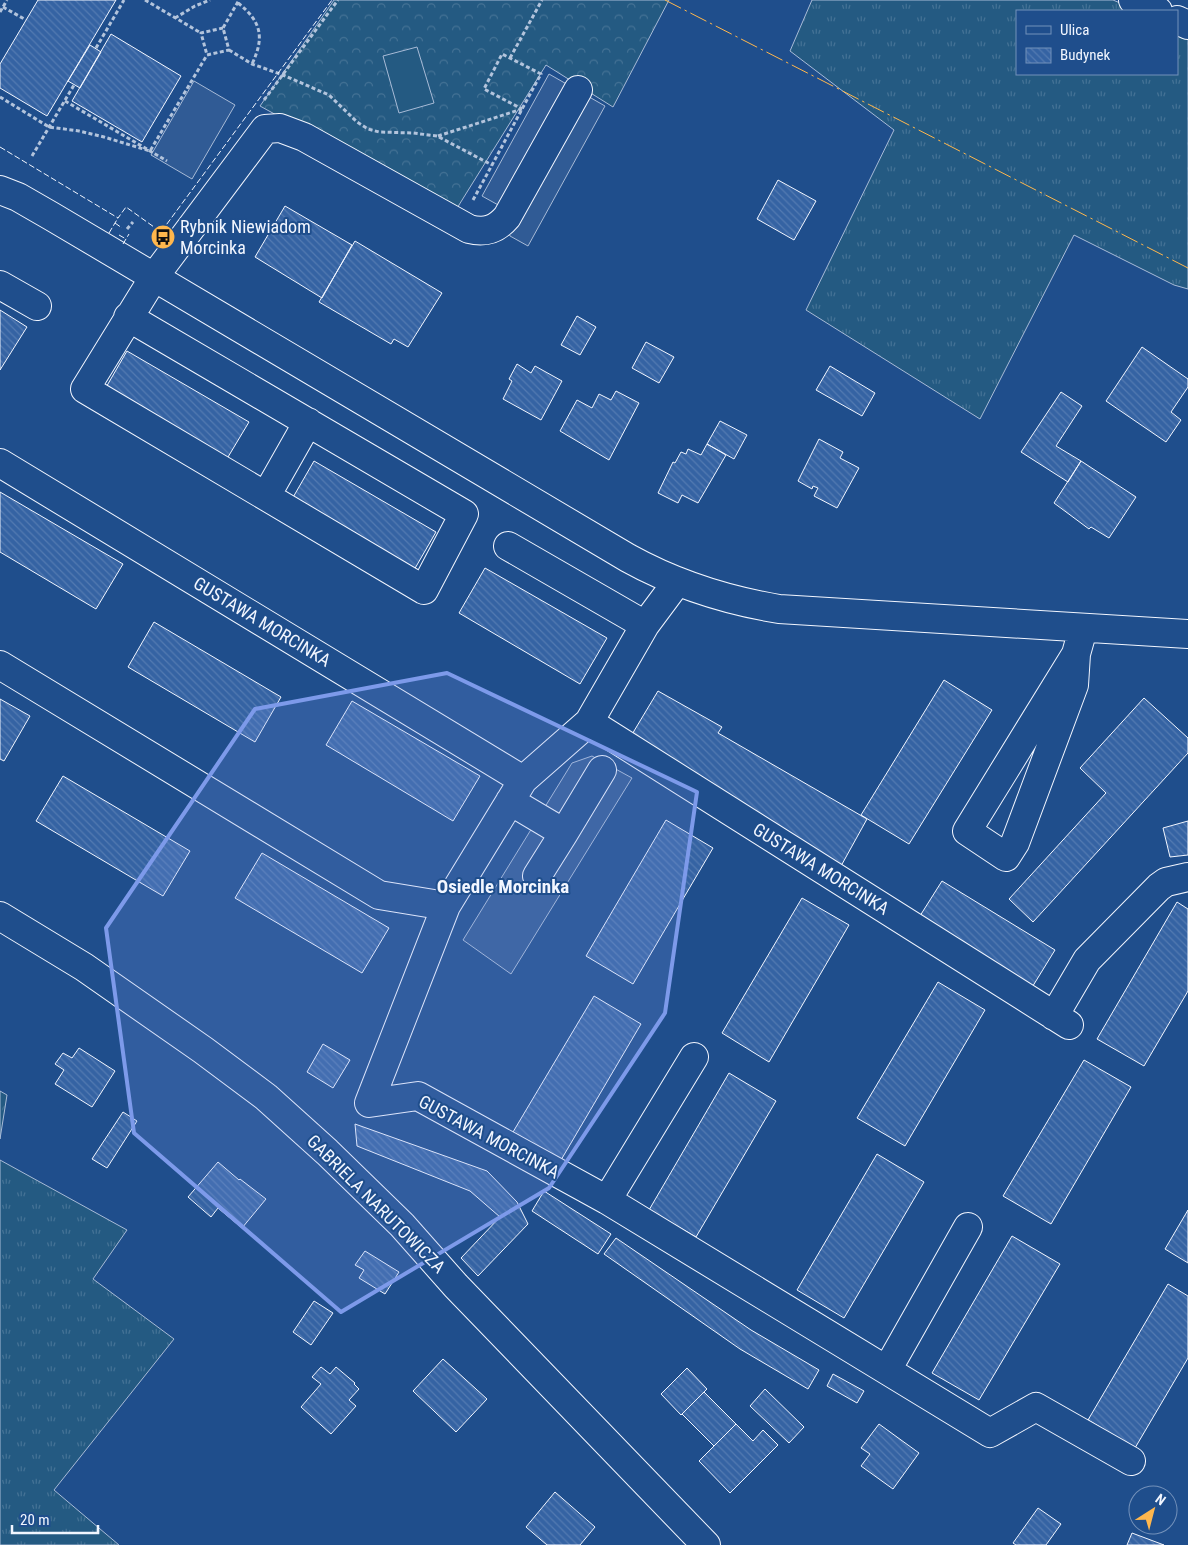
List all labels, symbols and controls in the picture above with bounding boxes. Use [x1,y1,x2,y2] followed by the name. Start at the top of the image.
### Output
[1016,10,1178,75] legend
[1060,21,1089,39] text: Ulica
[1060,46,1110,64] text: Budynek
[180,216,311,258] place label: Rybnik Niewiadom Morcinka
[150,224,176,250] bus stop icon: Rybnik Niewiadom Morcinka
[190,572,335,671] street label: GUSTAWA MORCINKA
[749,818,894,919] street label: GUSTAWA MORCINKA
[437,875,569,898] district label: Osiedle Morcinka
[415,1091,564,1183] street label: GUSTAWA MORCINKA
[303,1130,450,1278] street label: GABRIELA NARUTOWICZA
[1128,1485,1178,1535] north arrow
[1152,1490,1169,1508] text: N
[12,1502,99,1534] scale bar
[20,1511,50,1529] text: 20 m

